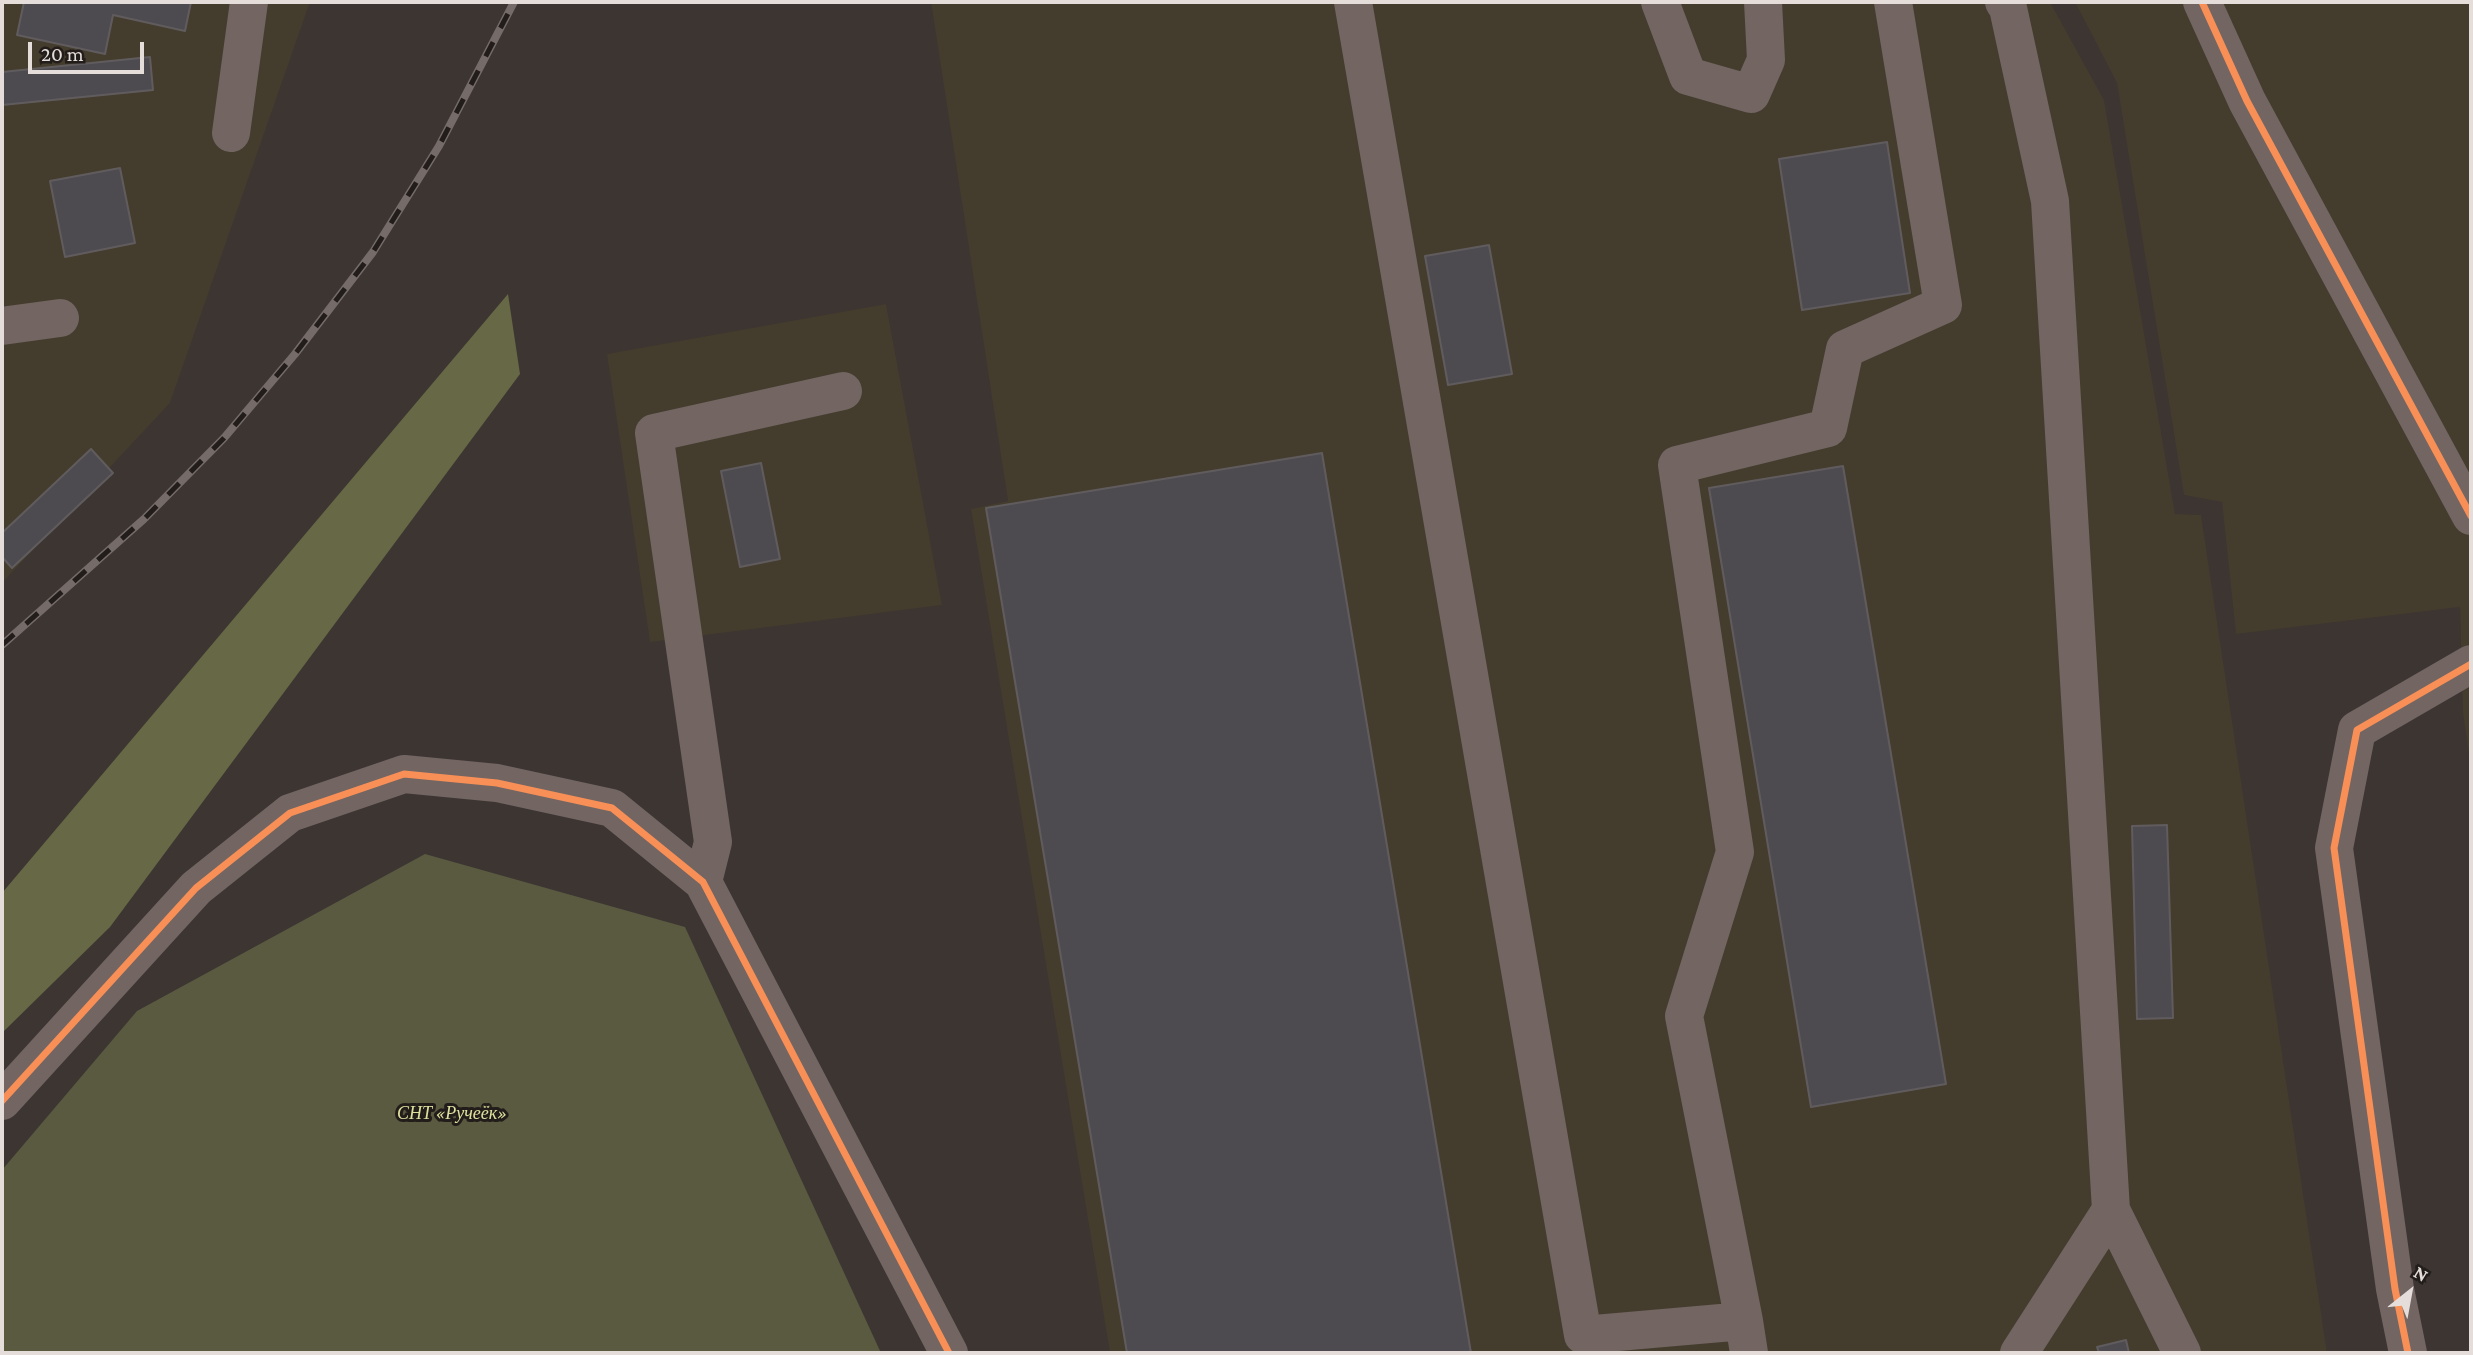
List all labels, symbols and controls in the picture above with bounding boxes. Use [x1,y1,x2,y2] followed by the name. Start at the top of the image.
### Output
[32,28,147,72] scale bar
[41,42,84,66] text: 20 m
[397,1102,507,1124] park label: СНТ «Ручеёк»
[2375,1257,2445,1327] north arrow
[2410,1261,2432,1286] text: N

